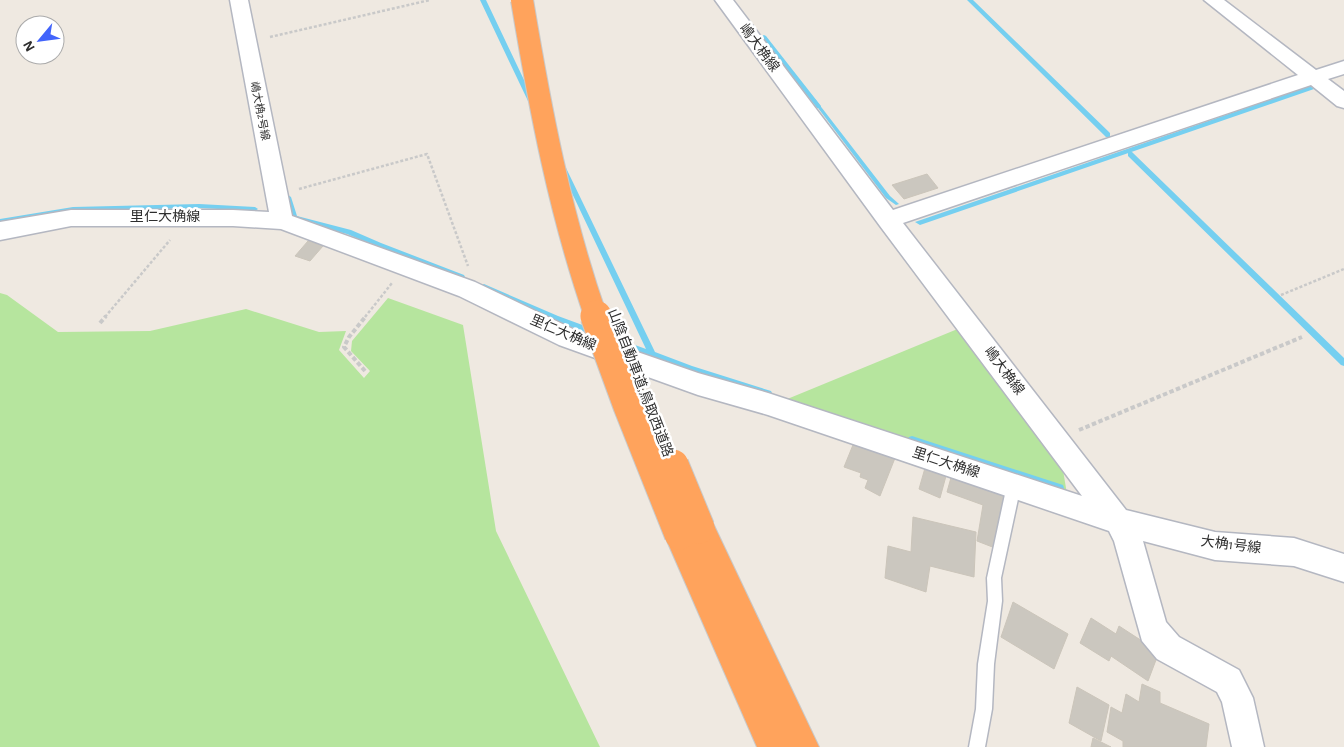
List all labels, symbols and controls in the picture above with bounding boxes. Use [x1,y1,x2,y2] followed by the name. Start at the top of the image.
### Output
[15,15,65,65] north arrow
[737,20,783,75] street label: 嶋大桷線
[21,38,38,53] text: N
[249,80,272,142] street label: 嶋大桷2号線
[130,208,200,224] street label: 里仁大桷線
[605,307,676,459] street label: 山陰自動車道;鳥取西道路
[528,311,599,353] street label: 里仁大桷線
[982,343,1028,398] street label: 嶋大桷線
[911,444,982,480] street label: 里仁大桷線
[1200,532,1262,556] street label: 大桷1号線

